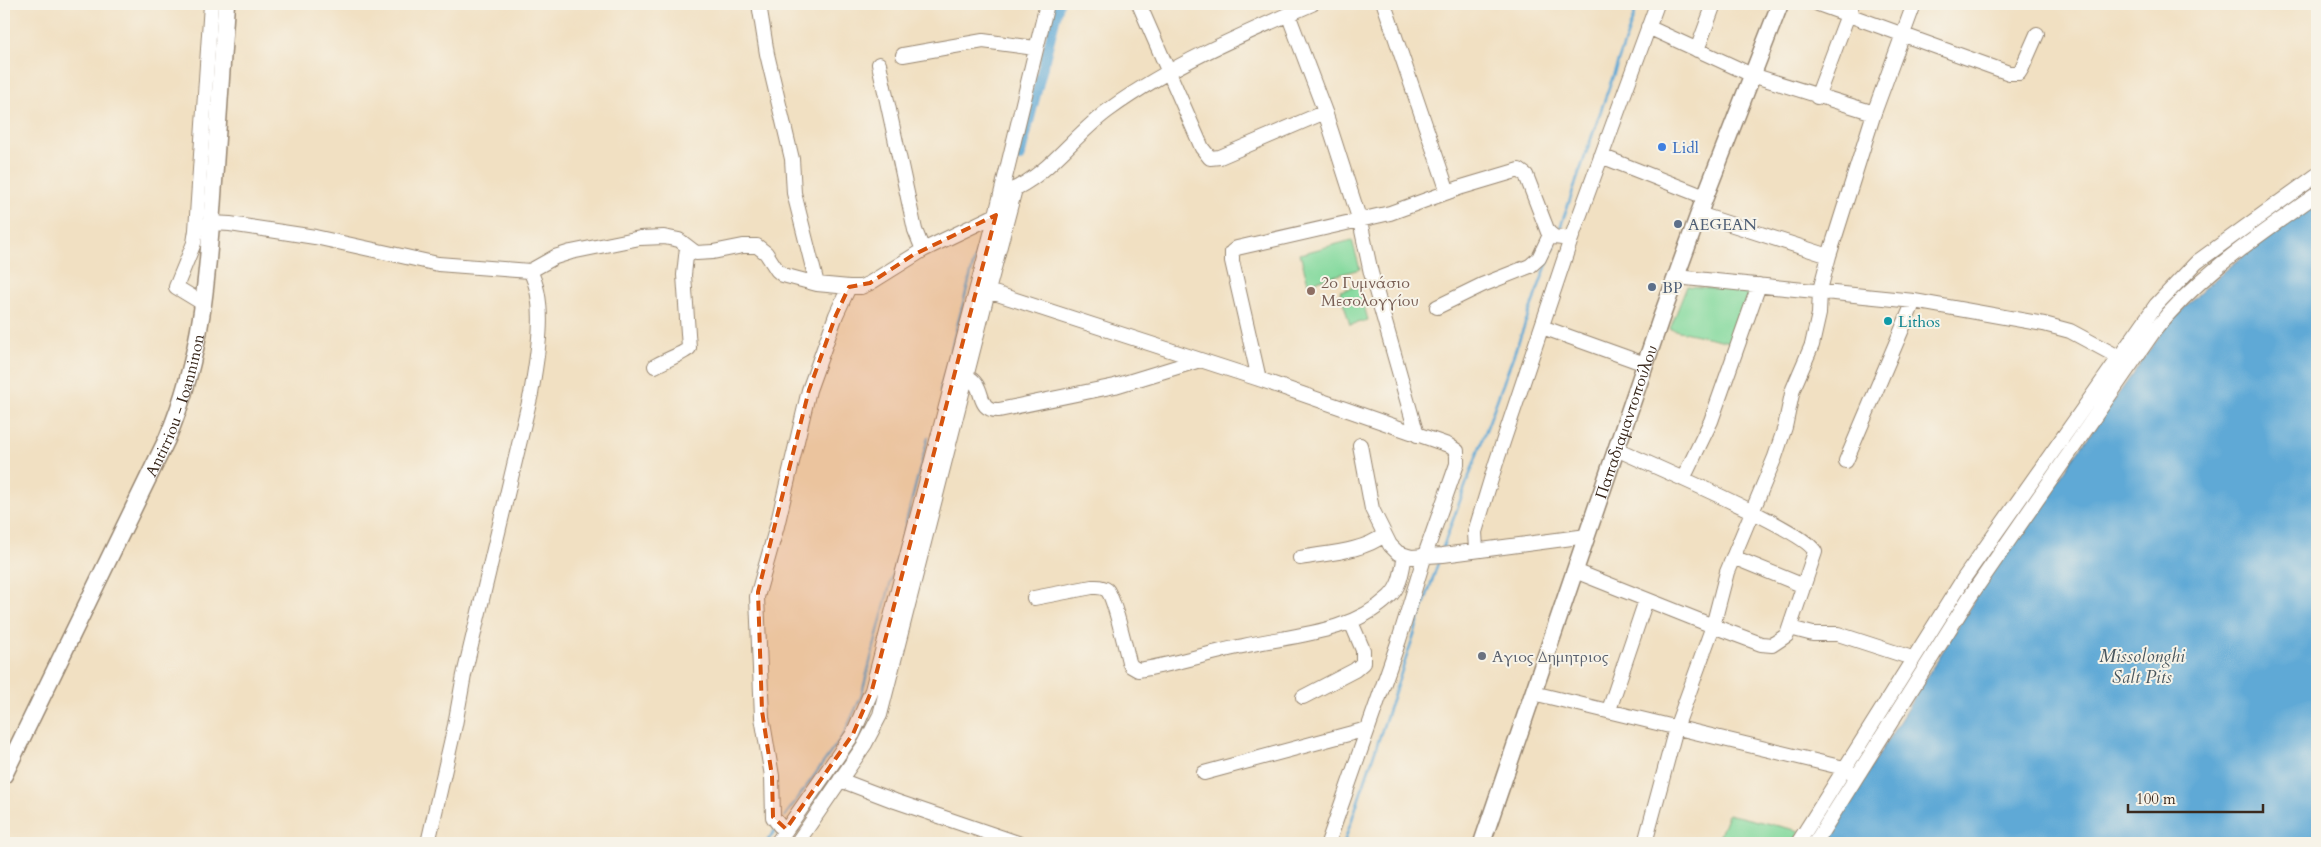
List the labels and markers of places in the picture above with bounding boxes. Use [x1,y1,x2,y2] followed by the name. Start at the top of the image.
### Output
[1672,137,1699,159] place label: Lidl
[1656,141,1668,153] marker: Lidl
[1688,214,1757,236] place label: AEGEAN
[1672,218,1684,230] marker: AEGEAN
[1321,272,1419,312] place label: 2ο Γυμνάσιο Μεσολογγίου
[1662,277,1682,299] place label: BP
[1646,281,1658,293] marker: BP
[1305,285,1317,297] marker: 2ο Γυμνάσιο Μεσολογγίου
[1898,311,1940,333] place label: Lithos
[1882,315,1894,327] marker: Lithos
[1492,646,1609,668] place label: Αγιος Δημητριος
[1476,650,1488,662] marker: Αγιος Δημητριος

